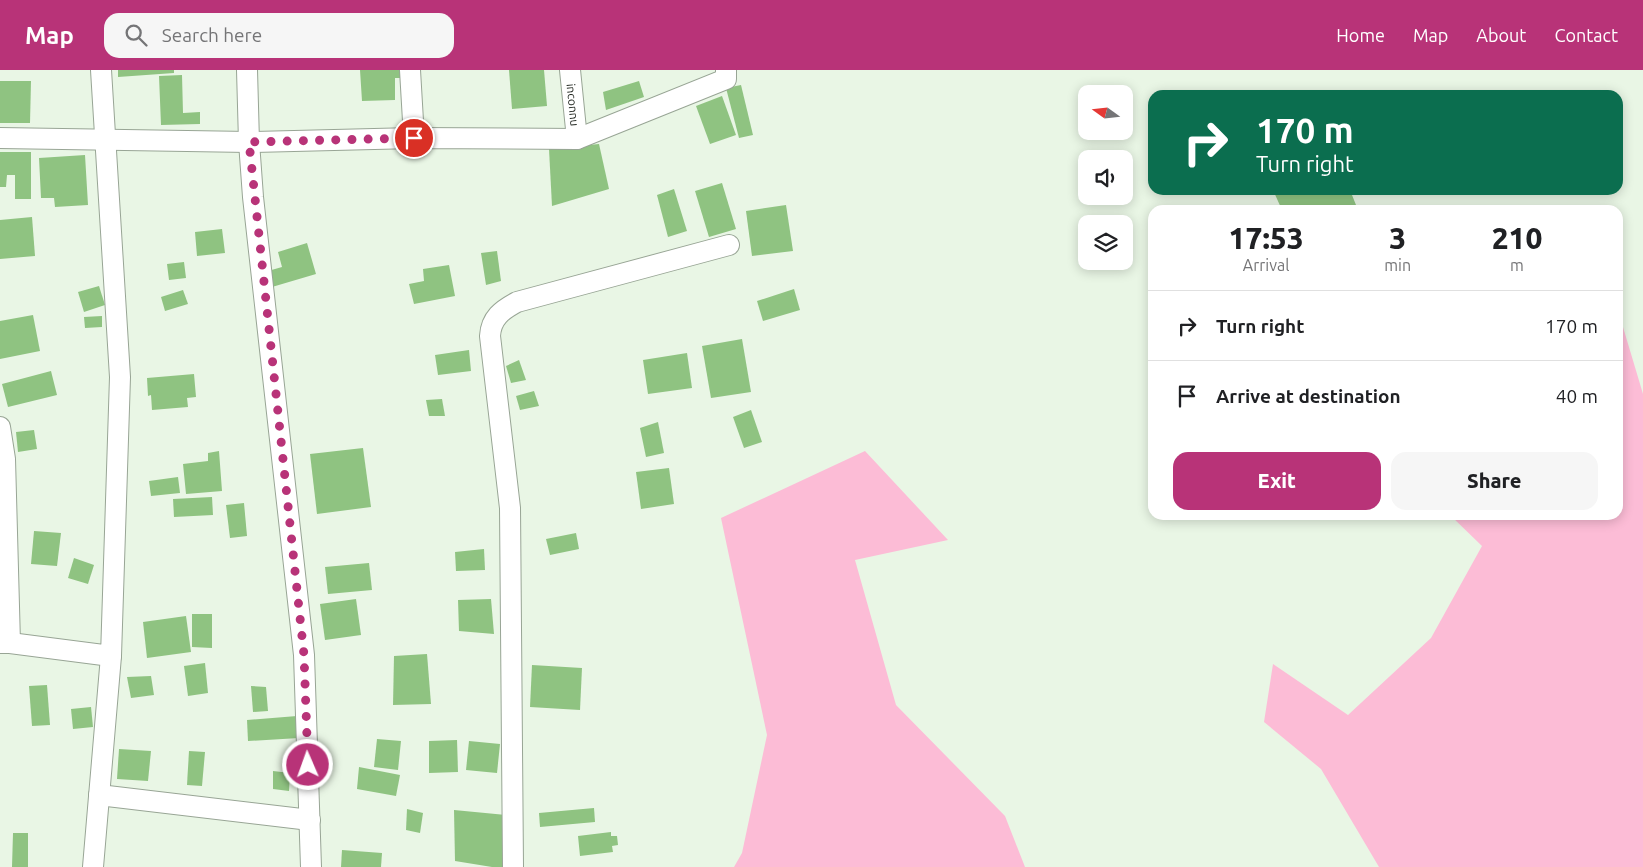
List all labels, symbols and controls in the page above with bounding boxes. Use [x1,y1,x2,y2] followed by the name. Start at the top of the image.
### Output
[104,13,454,58] search box
[122,21,150,49] icon: search
[25,22,74,49] text: Map
[162,24,262,46] text: Search here
[1336,25,1385,45] text: Home
[1413,25,1448,45] text: Map
[1476,25,1526,45] text: About
[1554,25,1618,45] text: Contact
[565,83,582,127] street label: inconnu
[1078,85,1132,140] north arrow
[1078,85,1133,270] map controls
[1173,110,1238,175] icon: right
[1256,110,1354,150] text: 170 m
[393,117,435,159] pin
[400,124,428,152] icon: arrive
[1078,150,1133,205] button: sound
[1256,151,1354,176] text: Turn right
[1078,215,1133,270] button: layers
[1229,221,1304,255] text: 17:53
[1389,221,1406,255] text: 3
[1492,221,1542,255] text: 210
[1243,256,1289,274] text: Arrival
[1384,256,1411,274] text: min
[1510,256,1524,274] text: m
[1173,312,1201,340] icon: right
[1216,315,1304,337] text: Turn right
[1545,315,1598,337] text: 170 m
[1173,382,1201,410] icon: arrive
[1216,385,1401,407] text: Arrive at destination
[1556,385,1598,407] text: 40 m
[1173,452,1381,510] button: Exit
[1391,452,1598,510] button: Share
[281,738,333,790] position arrow

